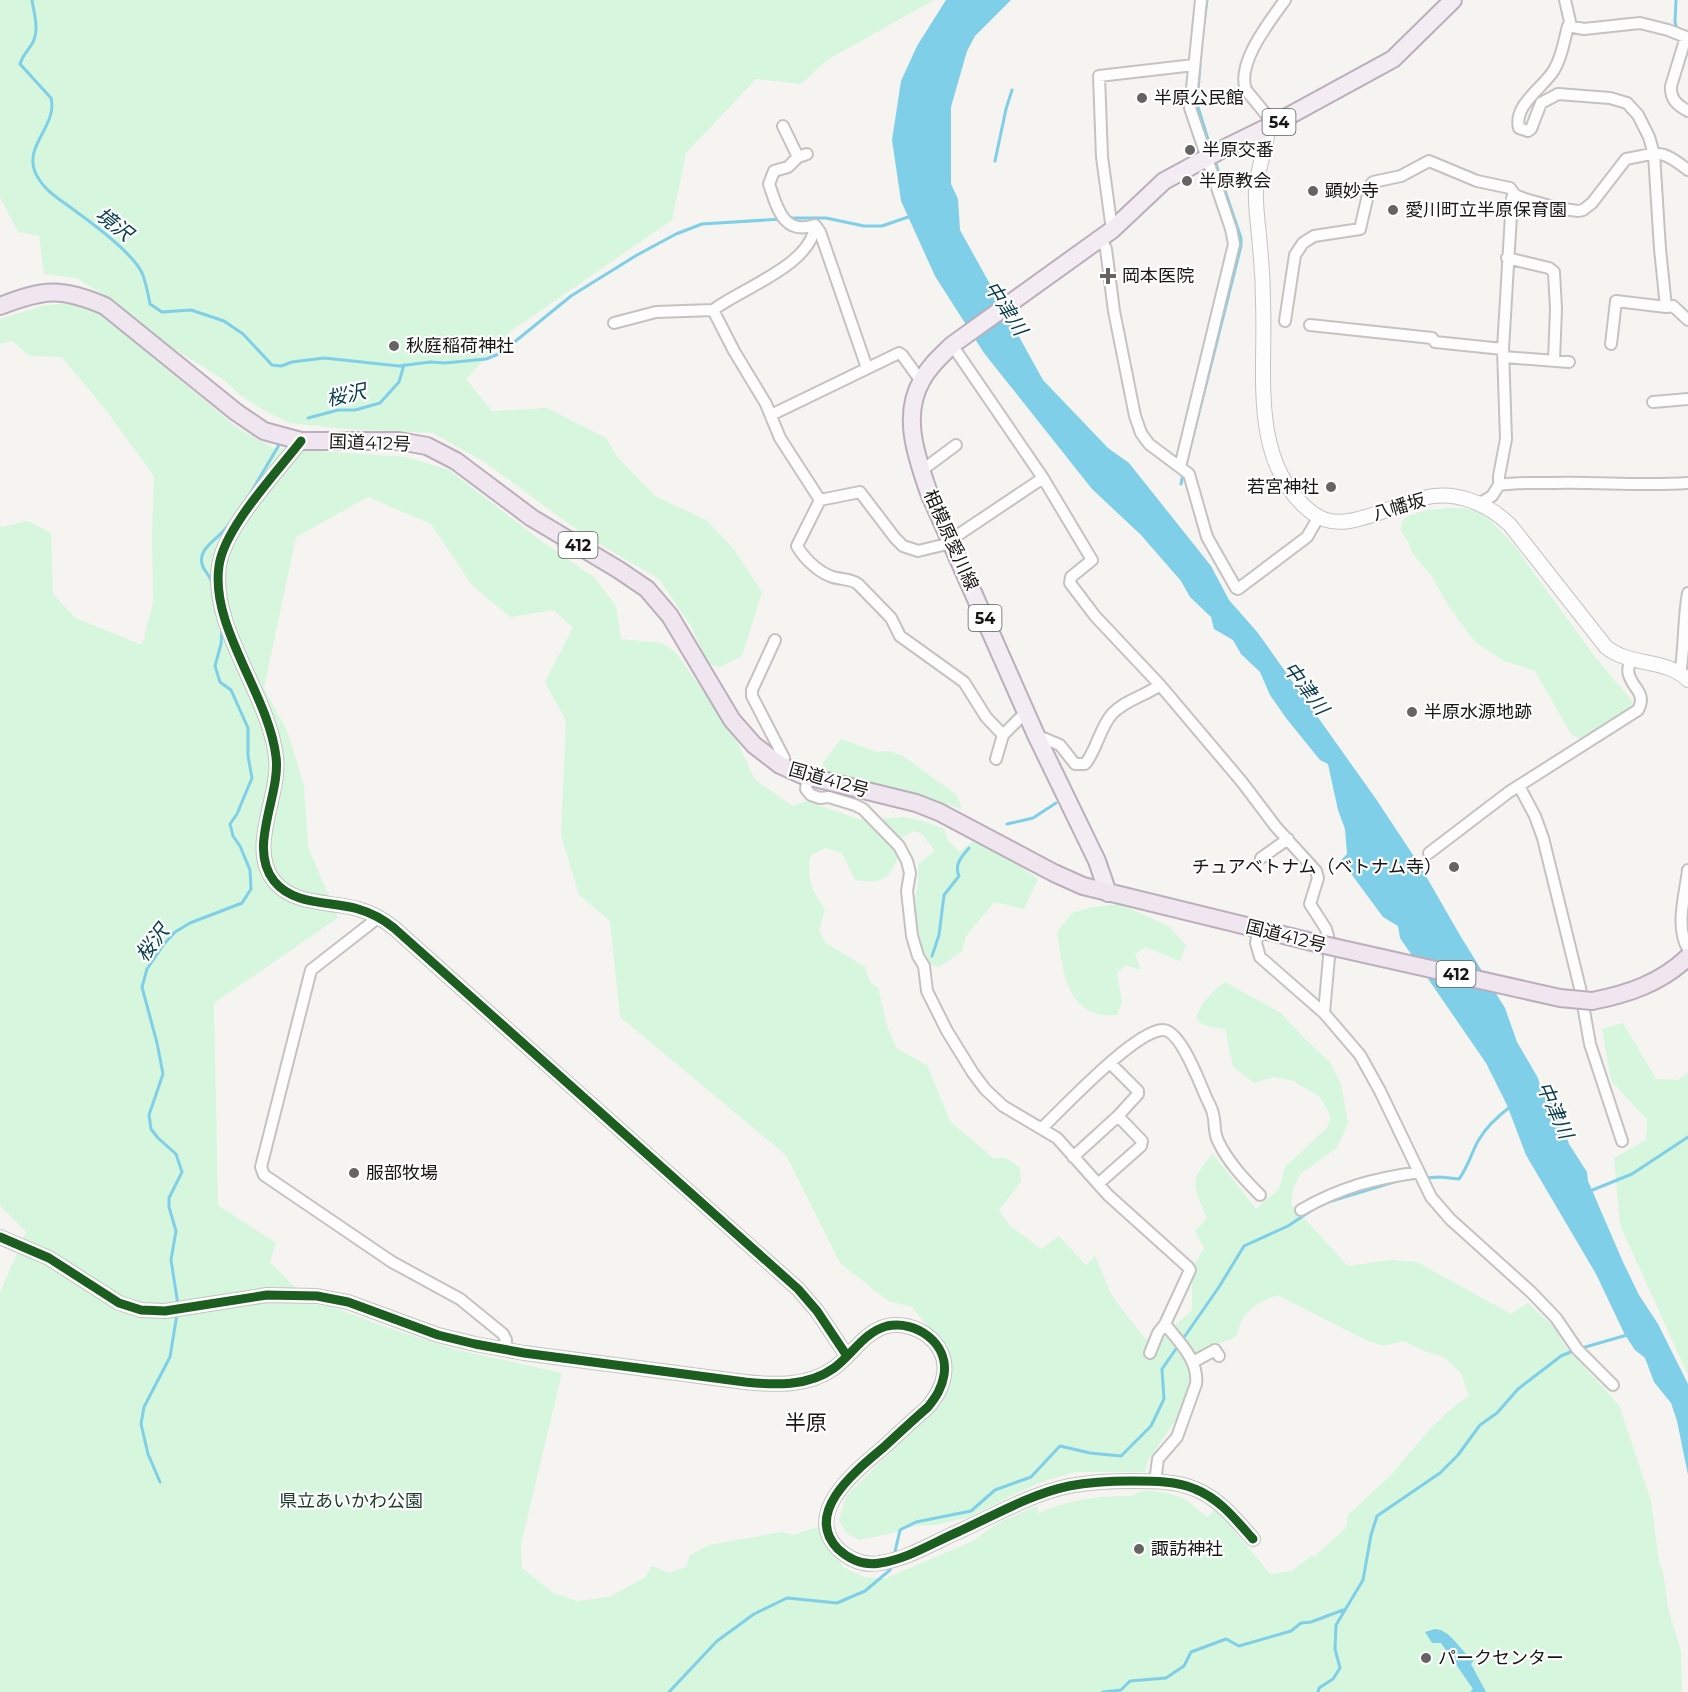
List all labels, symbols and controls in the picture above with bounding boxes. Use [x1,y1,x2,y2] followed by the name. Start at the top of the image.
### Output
[1154,87,1244,109] place label: 半原公民館
[1135,91,1149,105] marker: 半原公民館
[1262,109,1296,135] road number: 54
[1202,139,1274,161] place label: 半原交番
[1183,143,1197,157] marker: 半原交番
[1199,170,1271,192] place label: 半原教会
[1180,174,1194,188] marker: 半原教会
[1325,180,1379,202] place label: 顕妙寺
[1306,184,1320,198] marker: 顕妙寺
[1405,199,1567,221] place label: 愛川町立半原保育園
[91,202,140,248] water label: 境沢
[1386,203,1400,217] marker: 愛川町立半原保育園
[1122,265,1194,287] place label: 岡本医院
[1099,267,1117,285] marker: 岡本医院
[980,276,1033,341] water label: 中津川
[406,335,514,357] place label: 秋庭稲荷神社
[387,339,401,353] marker: 秋庭稲荷神社
[324,378,371,411] water label: 桜沢
[329,431,411,455] street label: 国道412号
[1247,476,1319,498] place label: 若宮神社
[1324,480,1338,494] marker: 若宮神社
[919,486,983,594] street label: 相模原愛川線
[1370,489,1428,525] street label: 八幡坂
[558,532,598,558] road number: 412
[968,605,1002,631] road number: 54
[1278,657,1335,721] water label: 中津川
[1424,701,1532,723] place label: 半原水源地跡
[1405,705,1419,719] marker: 半原水源地跡
[786,758,872,802] street label: 国道412号
[1192,856,1442,878] place label: チュアベトナム（ベトナム寺）
[1447,860,1461,874] marker: チュアベトナム（ベトナム寺）
[1243,915,1329,957] street label: 国道412号
[130,917,176,966] water label: 桜沢
[1436,961,1476,987] road number: 412
[1532,1078,1579,1144] water label: 中津川
[366,1162,438,1184] place label: 服部牧場
[347,1166,361,1180] marker: 服部牧場
[785,1410,827,1435] district label: 半原
[279,1490,423,1512] park label: 県立あいかわ公園
[1151,1538,1223,1560] place label: 諏訪神社
[1132,1542,1146,1556] marker: 諏訪神社
[1438,1647,1564,1669] place label: パークセンター
[1419,1651,1433,1665] marker: パークセンター

